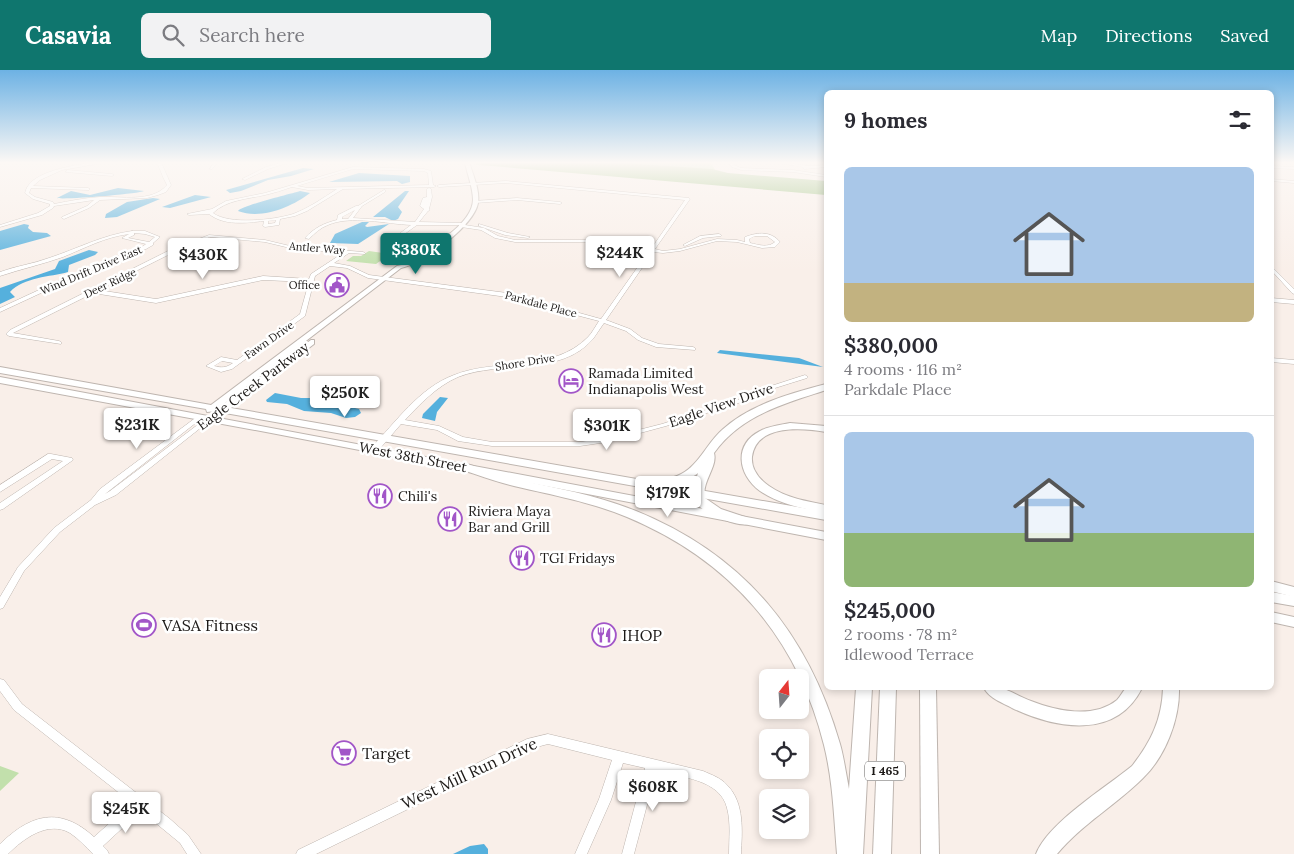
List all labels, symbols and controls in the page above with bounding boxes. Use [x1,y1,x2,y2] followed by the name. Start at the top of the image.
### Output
[141,13,491,58] search box
[25,20,111,51] text: Casavia
[159,21,187,49] icon: search
[199,23,305,47] text: Search here
[1041,24,1077,47] text: Map
[1105,24,1192,47] text: Directions
[1220,24,1269,47] text: Saved
[1226,106,1254,134] icon: filters
[844,107,927,134] text: 9 homes
[1004,199,1094,289] icon: home
[381,232,451,275] pin: $380K
[585,236,655,278] pin: $244K
[168,238,238,280] pin: $430K
[287,238,346,257] street label: Antler Way
[391,239,441,259] text: $380K
[38,242,145,298] street label: Wind Drift Drive East
[597,242,644,262] text: $244K
[179,244,227,264] text: $430K
[82,265,138,301] street label: Deer Ridge
[324,272,350,298] public building icon: Office
[289,278,320,292] place label: Office
[503,288,579,320] street label: Parkdale Place
[242,318,296,362] street label: Fawn Drive
[844,332,938,359] text: $380,000
[193,338,313,434] street label: Eagle Creek Parkway
[494,350,556,374] street label: Shore Drive
[844,359,962,379] text: 4 rooms · 116 m²
[588,364,704,398] place label: Ramada Limited Indianapolis West
[558,368,584,394] hotel icon: Ramada Limited Indianapolis West
[310,376,380,418] pin: $250K
[666,379,776,431] street label: Eagle View Drive
[844,379,952,399] text: Parkdale Place
[321,382,369,402] text: $250K
[102,408,172,450] pin: $231K
[572,408,642,451] pin: $301K
[115,414,159,434] text: $231K
[584,415,630,435] text: $301K
[358,438,469,476] street label: West 38th Street
[1004,465,1094,555] icon: home
[633,476,703,518] pin: $179K
[646,482,690,502] text: $179K
[367,483,393,509] restaurant icon: Chili's
[398,487,437,505] place label: Chili's
[468,502,551,536] place label: Riviera Maya Bar and Grill
[437,506,463,532] restaurant icon: Riviera Maya Bar and Grill
[509,545,535,571] restaurant icon: TGI Fridays
[540,549,615,567] place label: TGI Fridays
[844,597,935,624] text: $245,000
[131,612,157,638] sports icon: VASA Fitness
[161,615,258,635] place label: VASA Fitness
[591,622,617,648] restaurant icon: IHOP
[844,624,958,644] text: 2 rooms · 78 m²
[622,625,662,645] place label: IHOP
[844,644,974,664] text: Idlewood Terrace
[759,669,809,719] north arrow
[759,669,809,839] map controls
[759,729,809,779] button: locate
[398,733,540,813] street label: West Mill Run Drive
[331,740,357,766] supermarket icon: Target
[362,743,411,763] place label: Target
[865,761,905,780] road number: I 465
[618,770,688,812] pin: $608K
[628,776,678,796] text: $608K
[759,789,809,839] button: layers
[91,792,161,834] pin: $245K
[103,798,149,818] text: $245K

